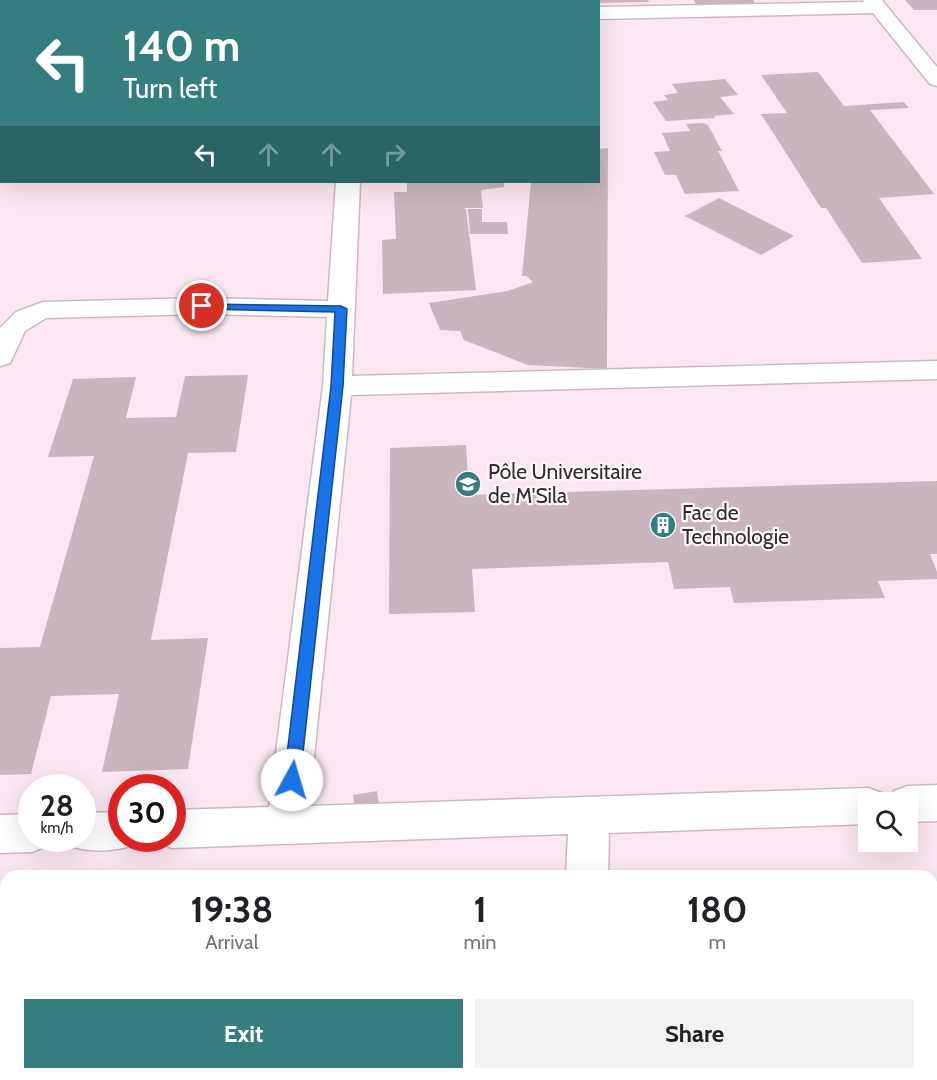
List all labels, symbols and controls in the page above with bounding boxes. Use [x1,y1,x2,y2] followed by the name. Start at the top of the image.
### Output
[123,20,240,72] text: 140 m
[24,24,102,102] icon: left
[123,72,217,105] text: Turn left
[189,138,222,171] icon: left
[252,138,285,171] icon: ahead
[315,138,348,171] icon: ahead
[378,138,411,171] icon: right
[176,280,227,331] pin
[185,289,218,322] icon: arrive
[488,459,642,508] place label: Pôle Universitaire de M'Sila
[453,469,483,499] school or university icon: Pôle Universitaire de M'Sila
[682,500,789,549] place label: Fac de Technologie
[648,510,678,540] building icon: Fac de Technologie
[260,748,324,812] position arrow
[108,774,186,852] speed limit sign: 30
[40,787,74,824] text: 28
[858,792,918,852] map controls
[858,792,918,852] button: search
[41,819,73,837] text: km/h
[190,887,273,931] text: 19:38
[473,887,487,931] text: 1
[687,887,747,931] text: 180
[205,930,258,954] text: Arrival
[464,930,497,954] text: min
[708,930,726,954] text: m
[24,999,463,1068] button: Exit
[475,999,914,1068] button: Share

